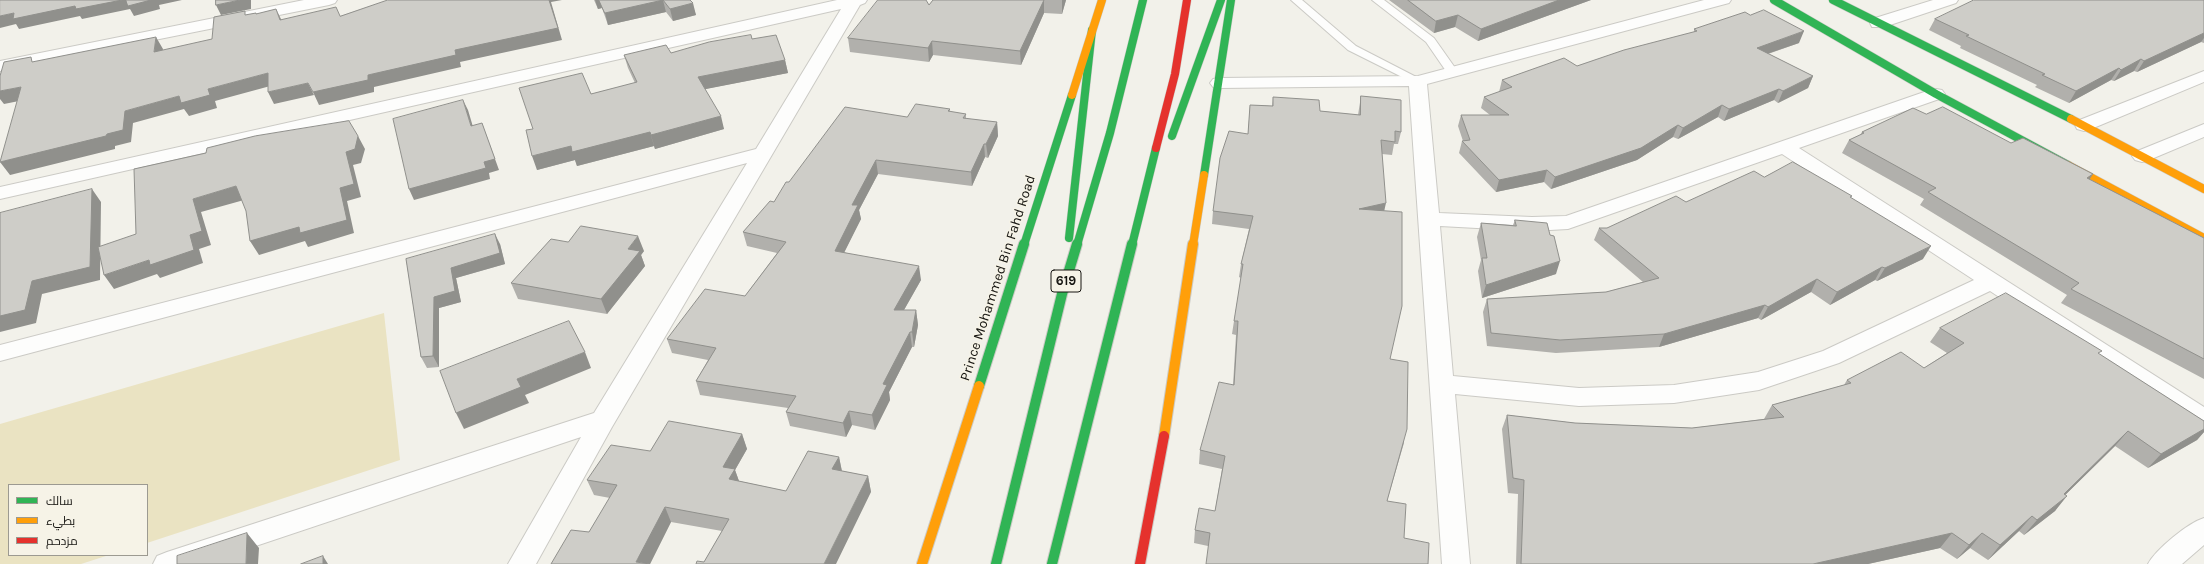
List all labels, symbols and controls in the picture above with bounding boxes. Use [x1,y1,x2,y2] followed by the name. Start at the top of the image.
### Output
[957,173,1039,383] street label: Prince Mohammed Bin Fahd Road
[1051,270,1081,292] road number: 619
[8,484,148,556] legend
[46,494,73,508] text: سالك
[46,514,75,528] text: بطيء
[46,534,78,548] text: مزدحم

